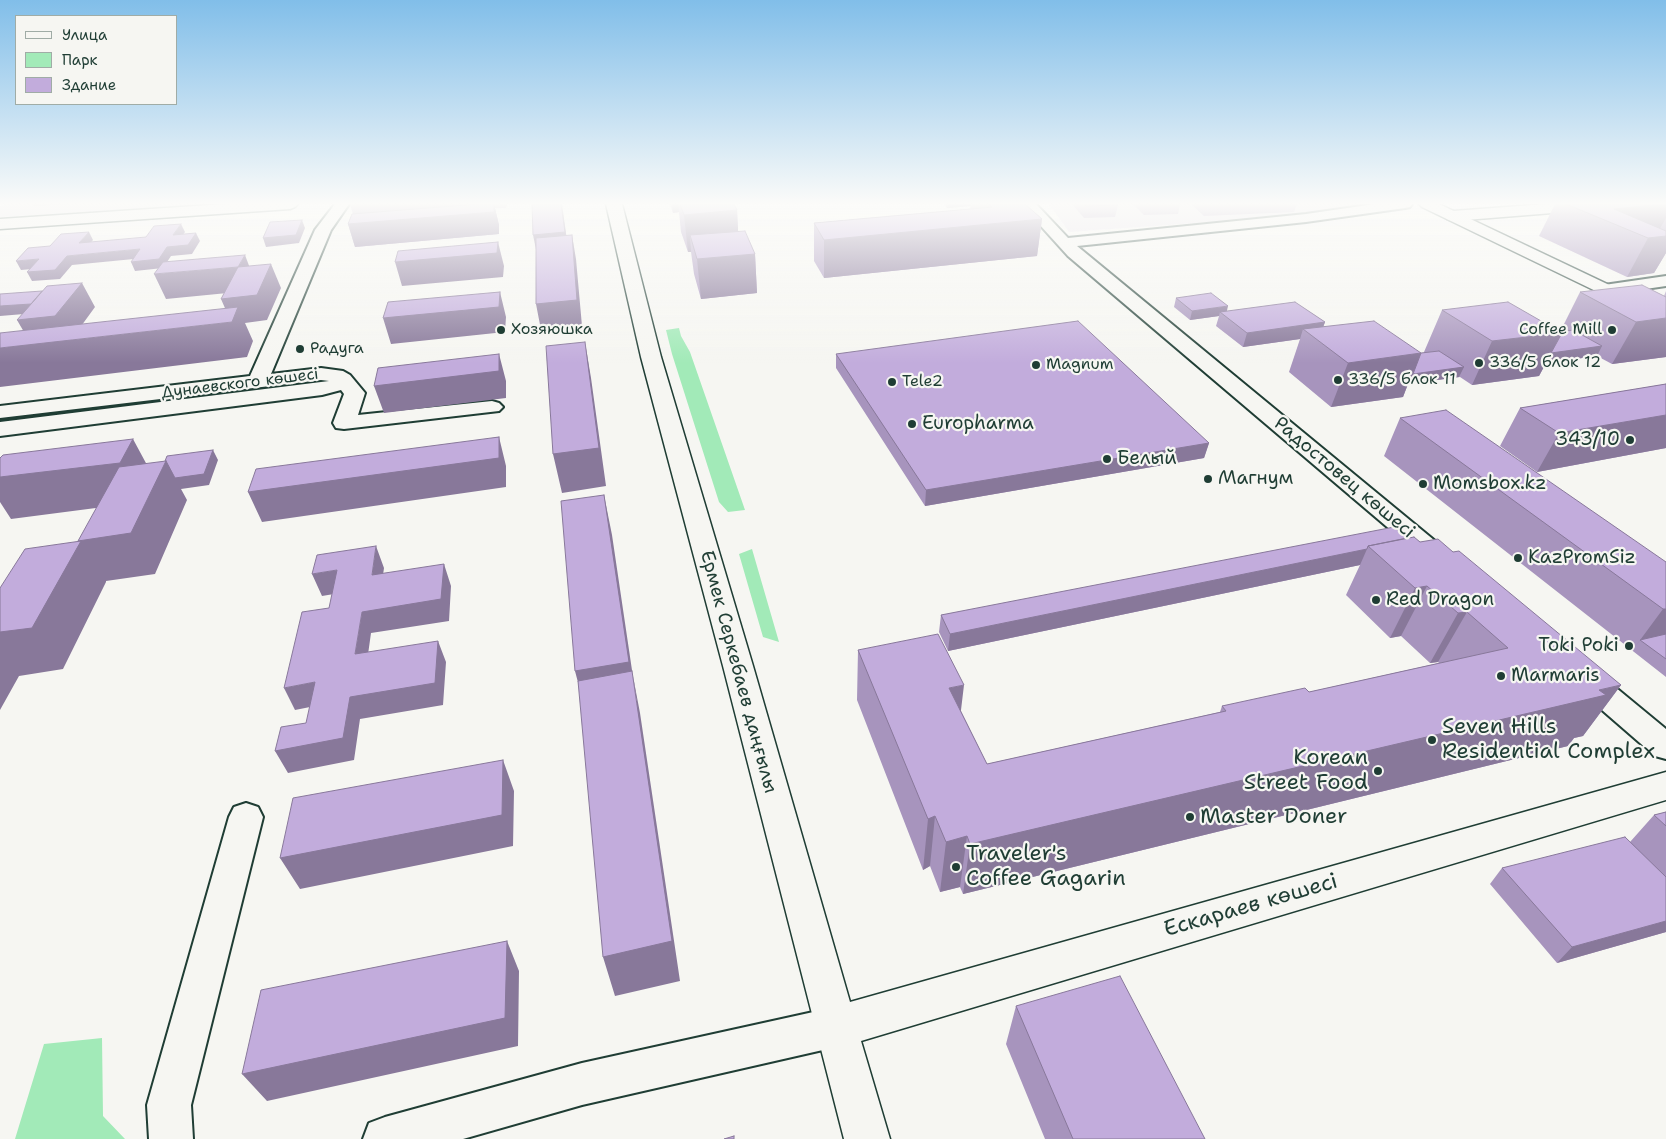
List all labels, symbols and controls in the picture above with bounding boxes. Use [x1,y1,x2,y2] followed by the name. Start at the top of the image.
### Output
[15,15,178,105] legend
[62,25,107,45] text: Улица
[62,50,98,70] text: Парк
[62,75,116,95] text: Здание
[511,320,593,340] place label: Хозяюшка
[1519,320,1602,340] place label: Coffee Mill
[495,324,507,336] marker: Хозяюшка
[1606,324,1618,336] marker: Coffee Mill
[310,339,364,359] place label: Радуга
[294,343,306,355] marker: Радуга
[1489,353,1601,373] place label: 336/5 блок 12
[1046,355,1113,375] place label: Magnum
[1473,357,1485,369] marker: 336/5 блок 12
[1030,359,1042,371] marker: Magnum
[160,365,320,403] street label: Дунаевского көшесі
[1348,370,1456,390] place label: 336/5 блок 11
[902,372,943,392] place label: Tele2
[1332,374,1344,386] marker: 336/5 блок 11
[886,376,898,388] marker: Tele2
[1269,412,1419,544] street label: Радостовец көшесі
[922,413,1034,435] place label: Europharma
[906,418,918,430] marker: Europharma
[1555,429,1620,451] place label: 343/10
[1624,434,1636,446] marker: 343/10
[1117,448,1177,470] place label: Белый
[1101,453,1113,465] marker: Белый
[1218,468,1293,490] place label: Магнум
[1202,473,1214,485] marker: Магнум
[1433,473,1546,495] place label: Momsbox.kz
[1417,478,1429,490] marker: Momsbox.kz
[1528,547,1636,569] place label: KazPromSiz
[695,548,781,796] street label: Ермек Серкебаев даңғылы
[1512,552,1524,564] marker: KazPromSiz
[1386,589,1494,611] place label: Red Dragon
[1370,594,1382,606] marker: Red Dragon
[1538,635,1619,657] place label: Toki Poki
[1623,640,1635,652] marker: Toki Poki
[1511,665,1600,687] place label: Marmaris
[1495,670,1507,682] marker: Marmaris
[1442,714,1655,766] place label: Seven Hills Residential Complex
[1426,734,1438,746] marker: Seven Hills Residential Complex
[1244,745,1368,796] place label: Korean Street Food
[1372,765,1384,777] marker: Korean Street Food
[1200,804,1348,830] place label: Master Doner
[1184,811,1196,823] marker: Master Doner
[966,841,1126,892] place label: Traveler's Coffee Gagarin
[950,861,962,873] marker: Traveler's Coffee Gagarin
[1161,869,1341,943] street label: Ескараев көшесі

